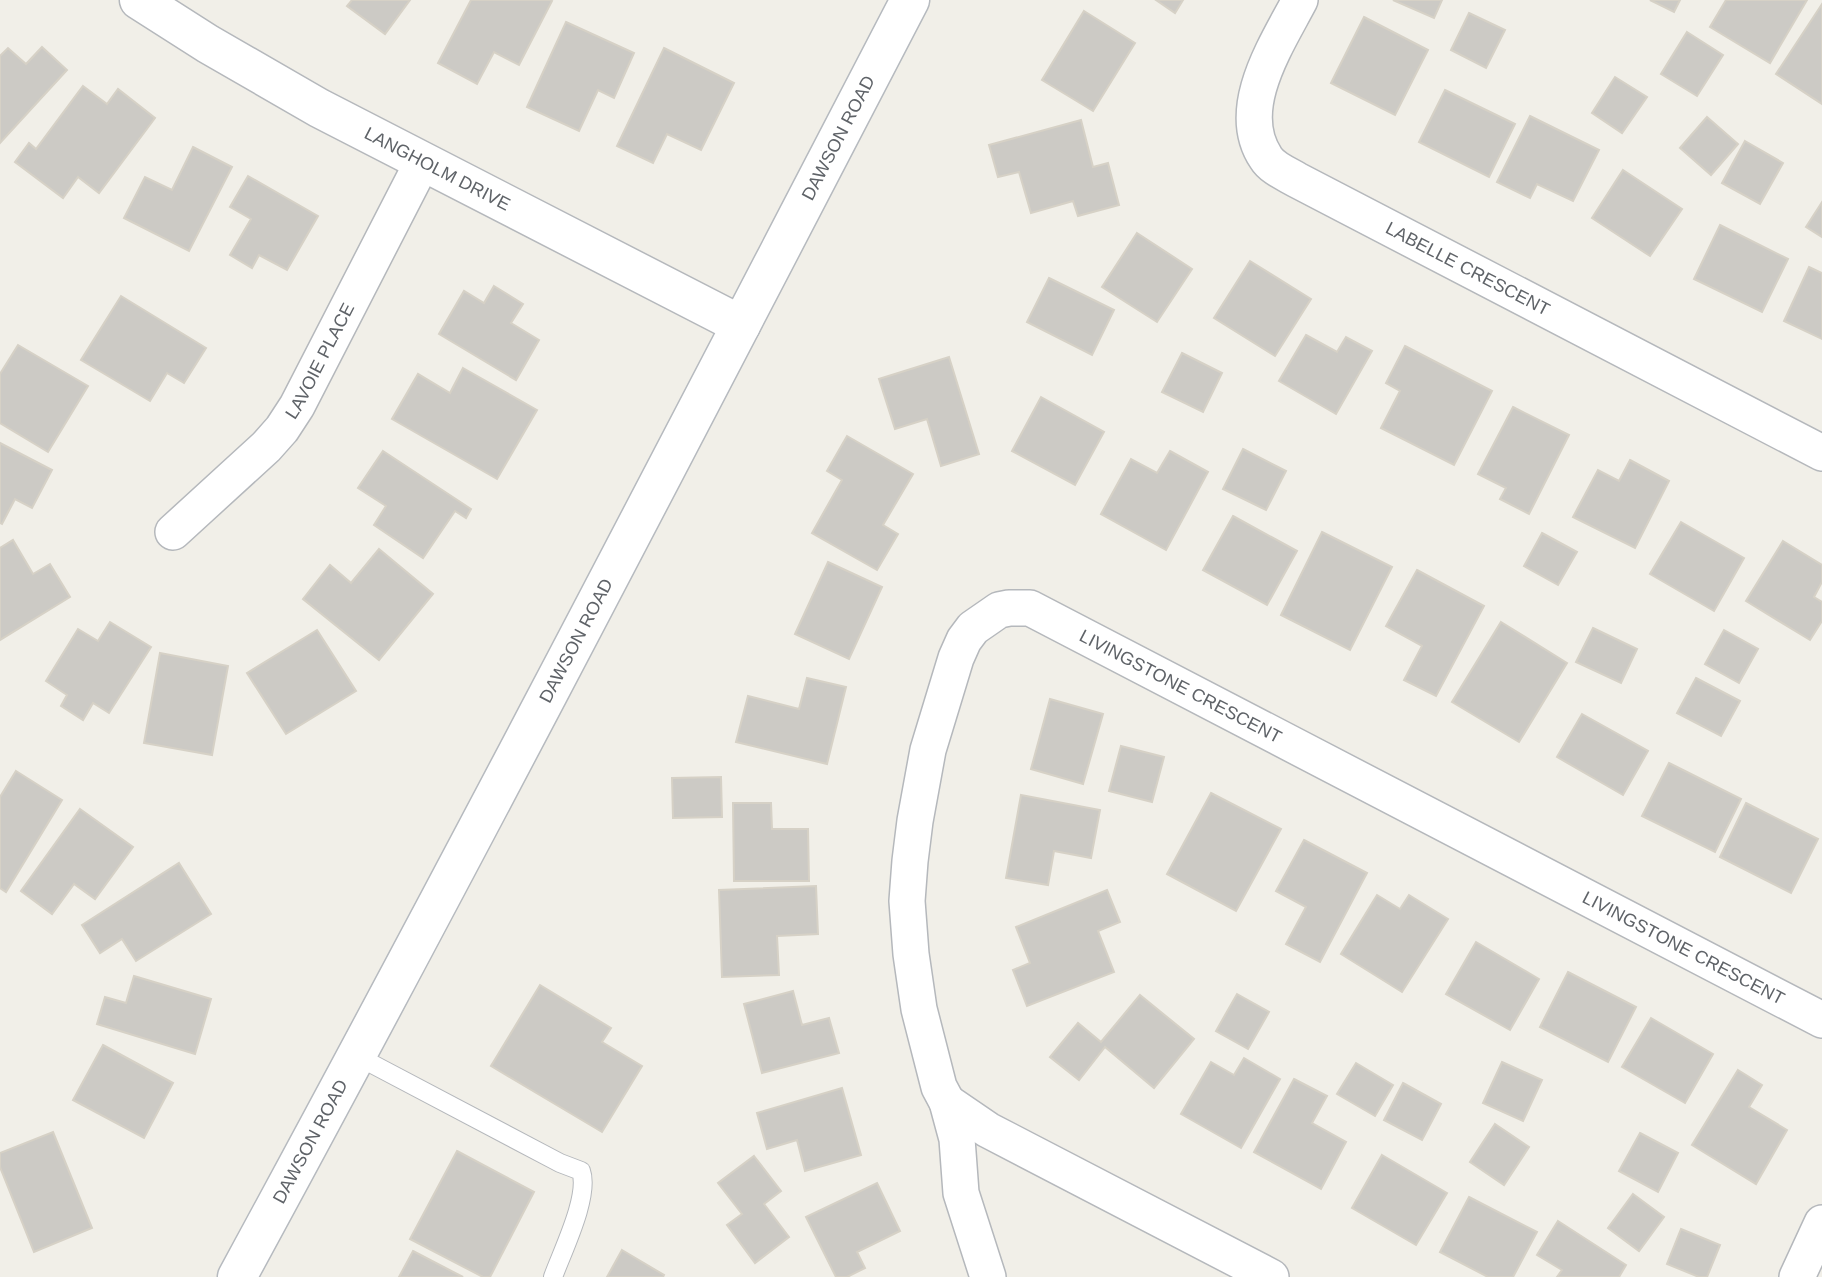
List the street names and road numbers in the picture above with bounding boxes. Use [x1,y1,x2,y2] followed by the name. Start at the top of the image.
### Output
[798,72,879,204] street label: DAWSON ROAD
[361,123,514,215] street label: LANGHOLM DRIVE
[1382,218,1553,320] street label: LABELLE CRESCENT
[281,300,358,423] street label: LAVOIE PLACE
[535,575,617,706] street label: DAWSON ROAD
[1076,626,1285,747] street label: LIVINGSTONE CRESCENT
[1579,887,1788,1009] street label: LIVINGSTONE CRESCENT
[269,1076,352,1207] street label: DAWSON ROAD

